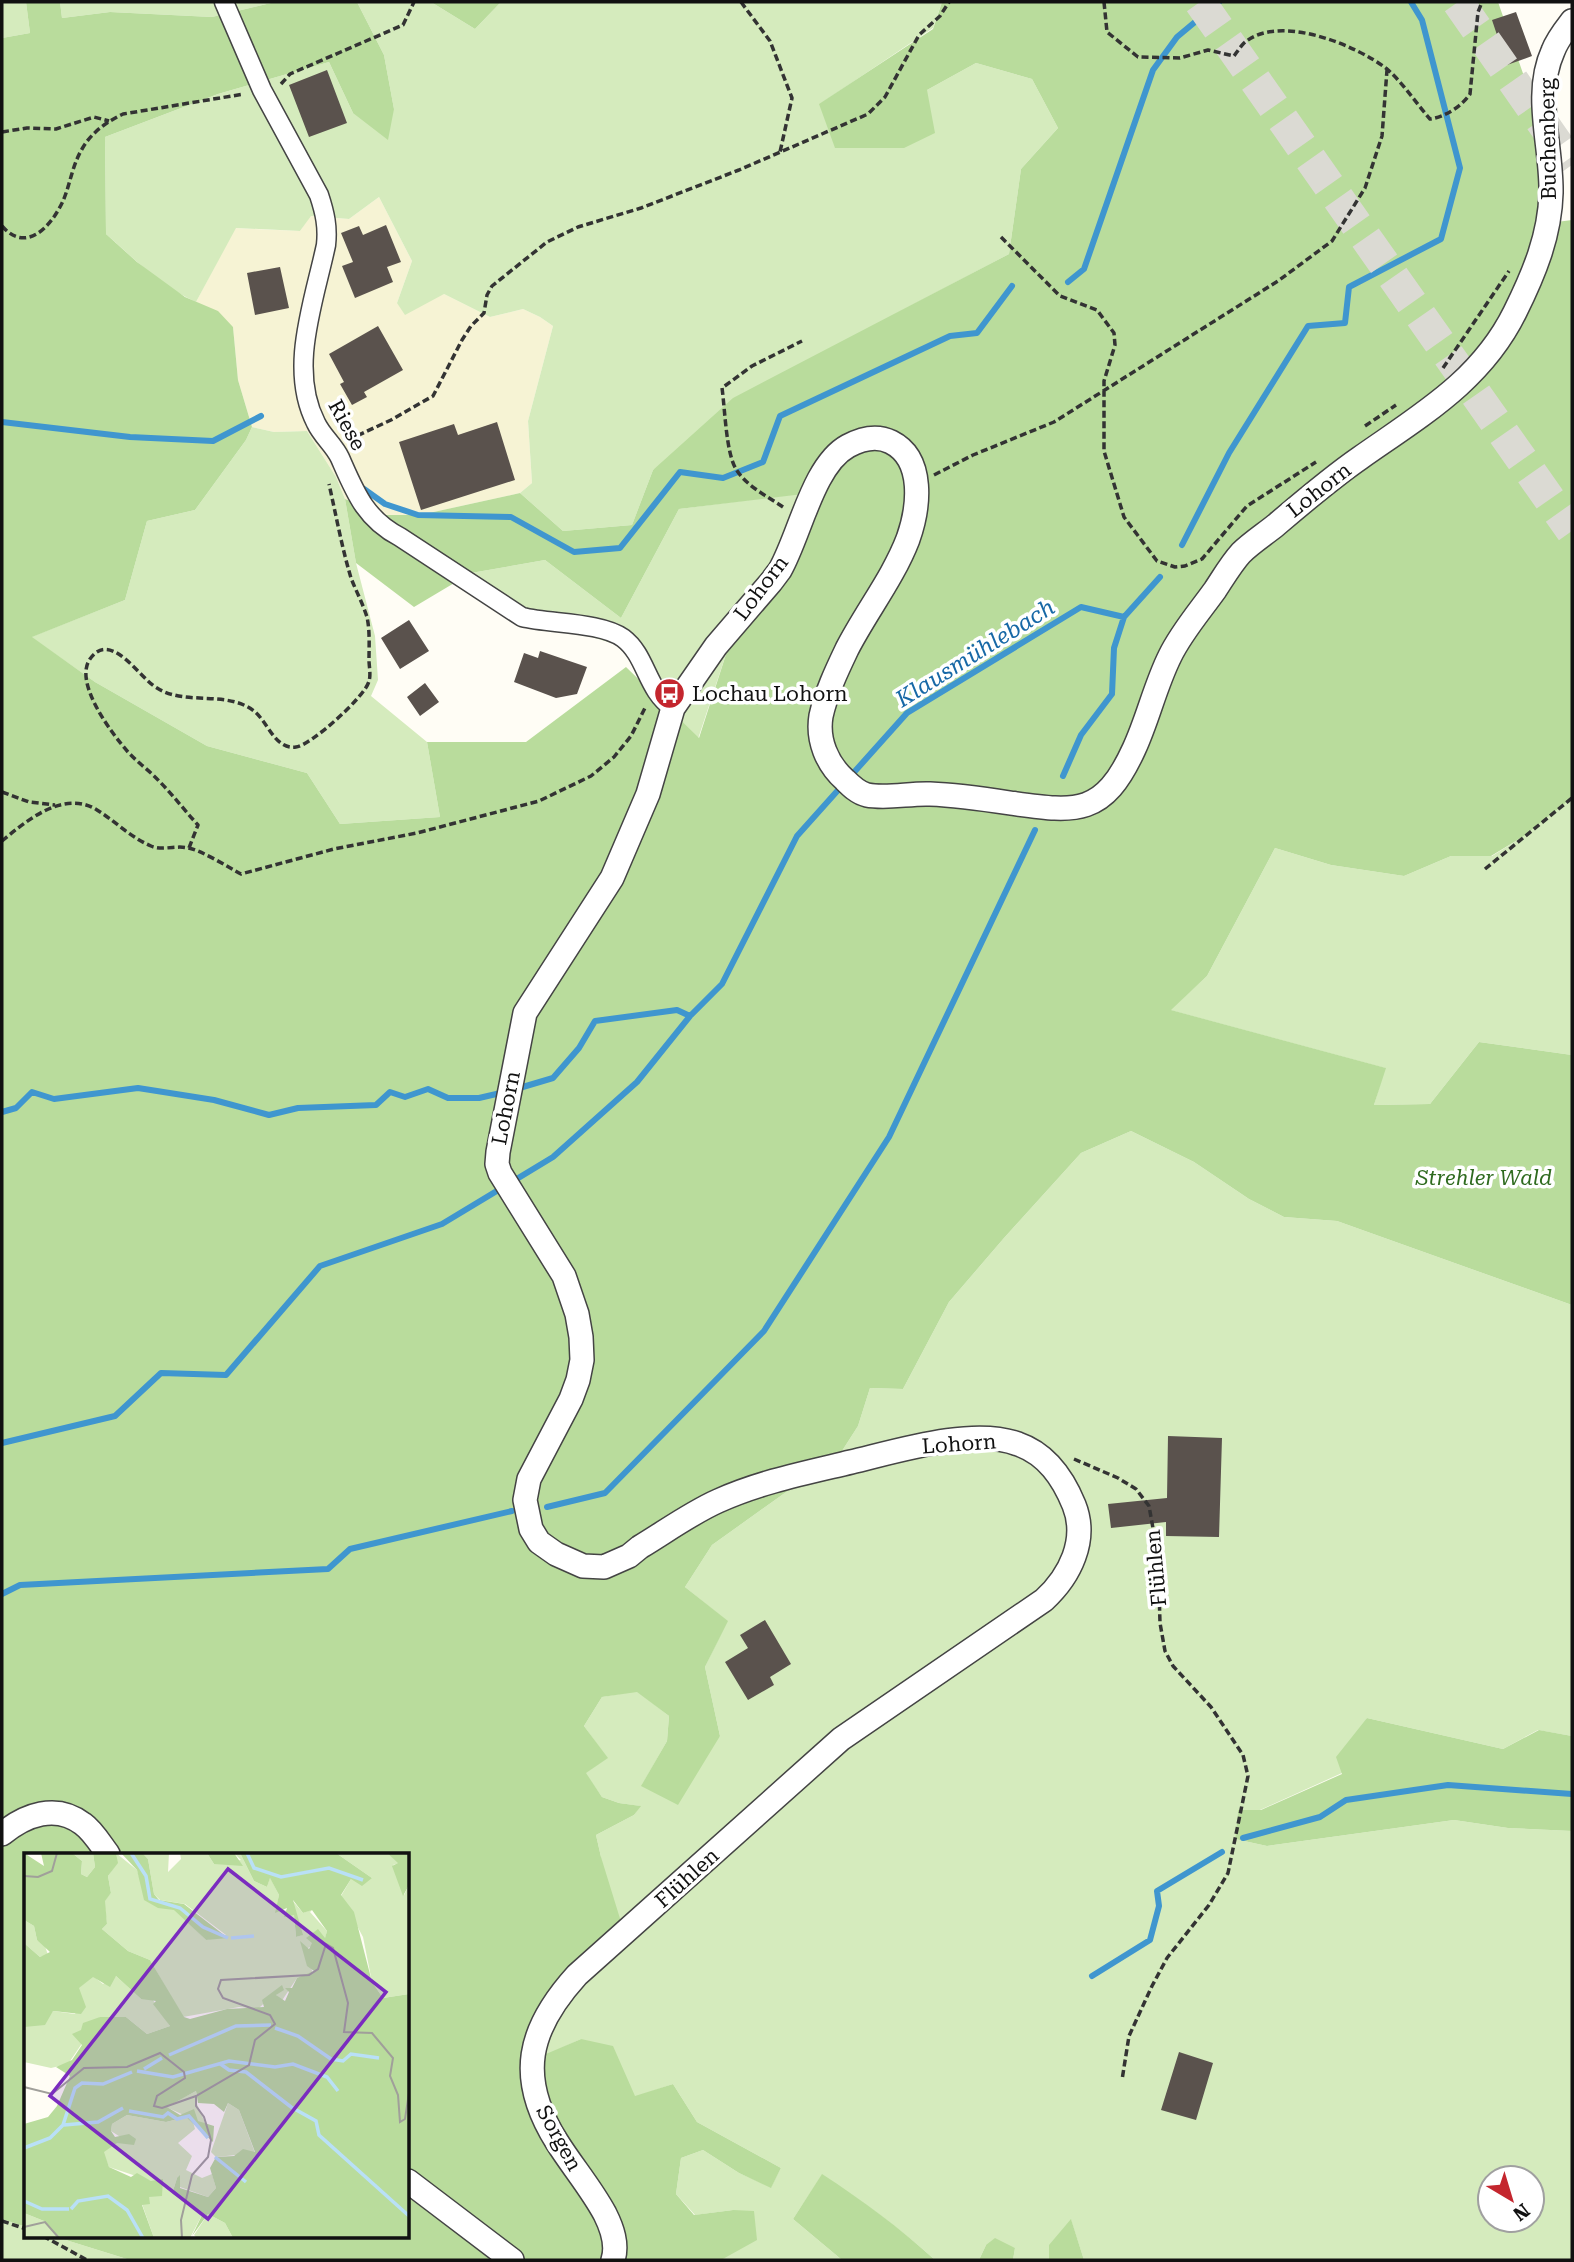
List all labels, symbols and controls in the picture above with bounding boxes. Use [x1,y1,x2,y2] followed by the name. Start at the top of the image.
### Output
[1535,78,1561,200] street label: Buchenberg
[323,395,371,455] street label: Riese
[1282,457,1356,522] street label: Lohorn
[729,551,793,625] street label: Lohorn
[890,594,1060,714] water label: Klausmühlebach
[652,677,686,711] bus stop icon: Lochau Lohorn
[692,682,848,706] place label: Lochau Lohorn
[487,1069,525,1147] street label: Lohorn
[1415,1166,1552,1190] park label: Strehler Wald
[921,1429,998,1459] street label: Lohorn
[1141,1528,1171,1607] street label: Flühlen
[650,1843,724,1913] street label: Flühlen
[24,1853,410,2238] inset map
[531,2101,587,2175] street label: Sorgen
[1476,2164,1546,2234] north arrow
[1508,2198,1534,2226] text: N

